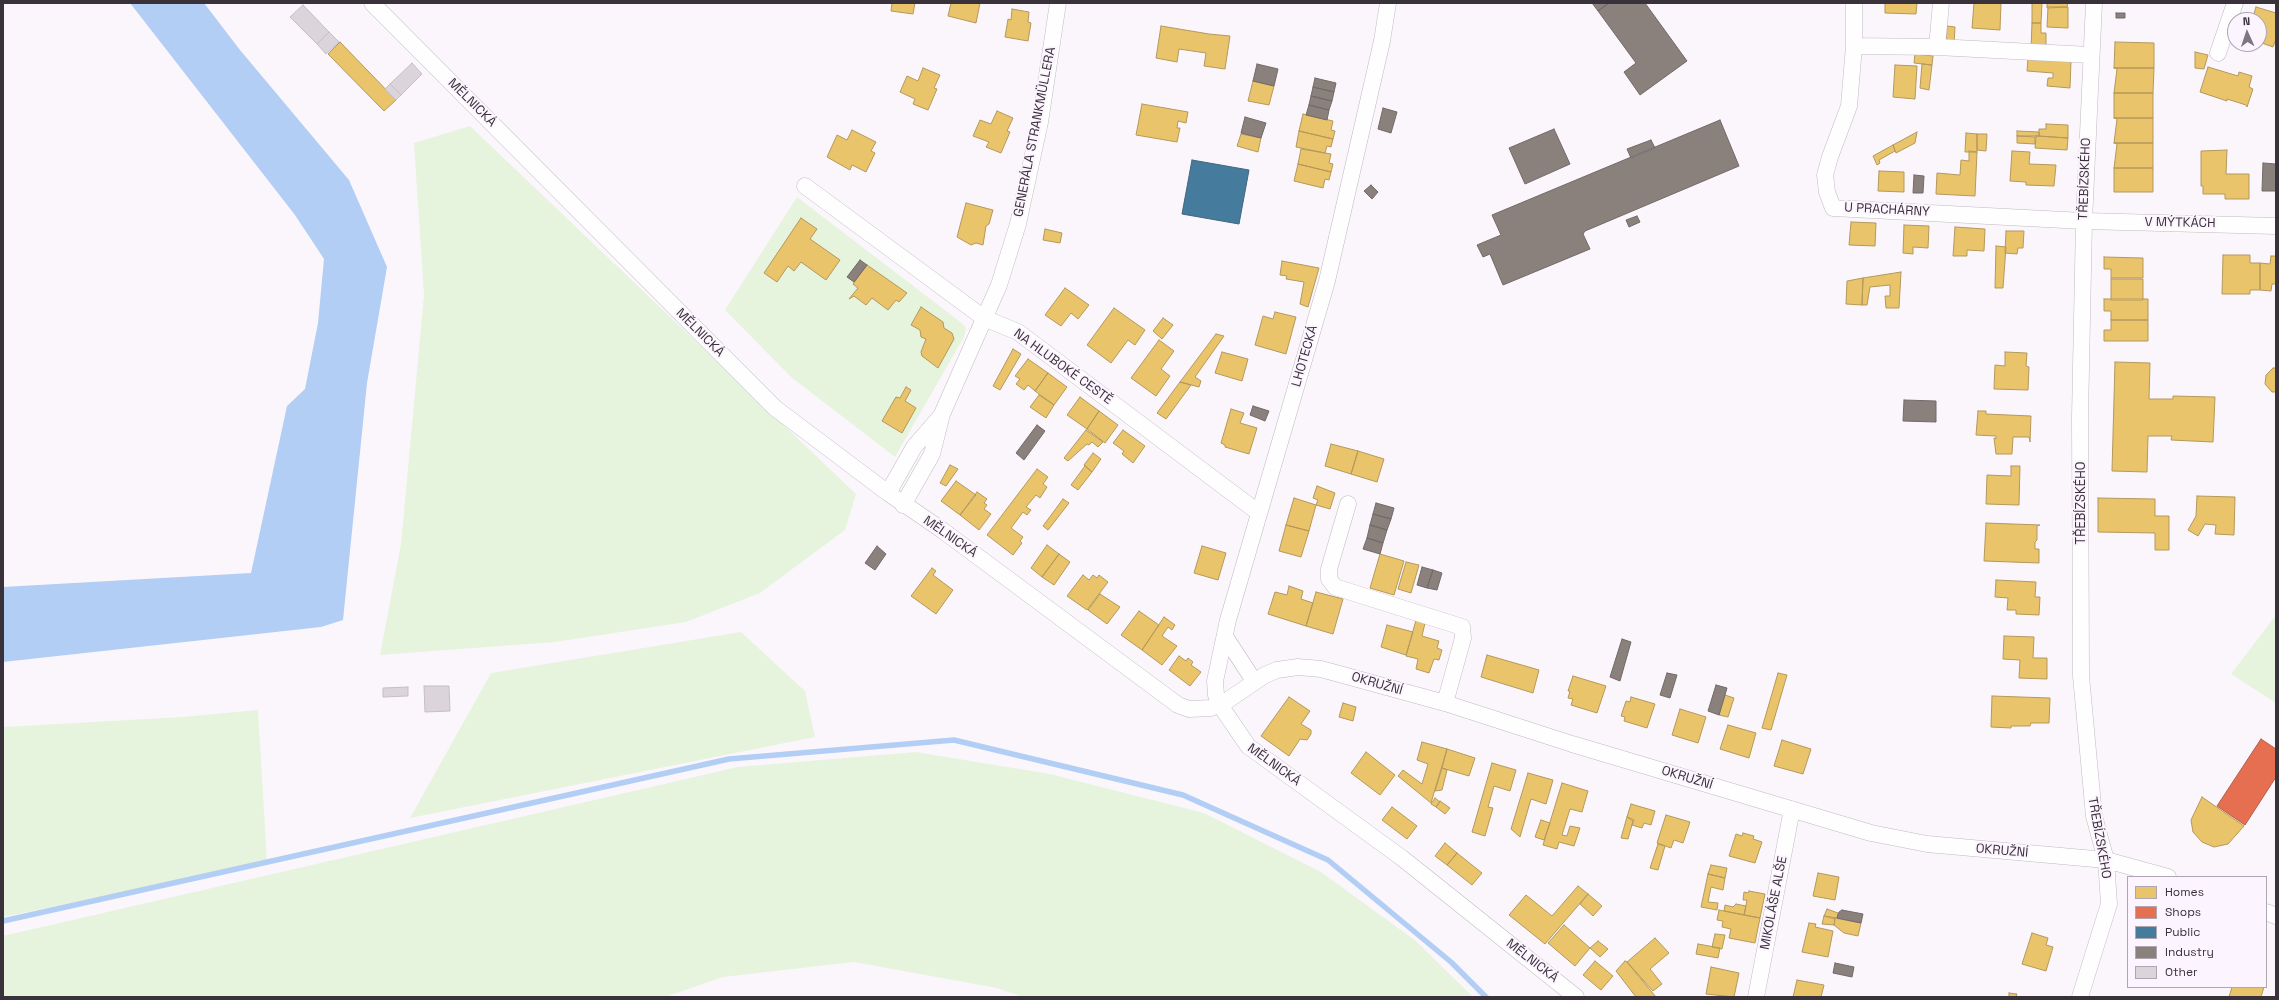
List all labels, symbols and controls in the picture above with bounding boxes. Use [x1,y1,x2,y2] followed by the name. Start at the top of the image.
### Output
[2227,12,2267,52] north arrow
[2242,14,2250,28] text: N
[1011,46,1059,218] street label: GENERÁLA STRANKMÜLLERA
[445,76,499,130] street label: MĚLNICKÁ
[2076,137,2094,221] street label: TŘEBÍZSKÉHO
[1844,200,1930,220] street label: U PRACHÁRNY
[2144,215,2216,231] street label: V MÝTKÁCH
[673,306,727,360] street label: MĚLNICKÁ
[1289,323,1321,389] street label: LHOTECKÁ
[1011,326,1115,408] street label: NA HLUBOKÉ CESTĚ
[2073,462,2089,544] street label: TŘEBÍZSKÉHO
[920,513,980,561] street label: MĚLNICKÁ
[1349,669,1405,699] street label: OKRUŽNÍ
[1244,740,1304,790] street label: MĚLNICKÁ
[1659,763,1715,793] street label: OKRUŽNÍ
[2084,796,2114,880] street label: TŘEBÍZSKÉHO
[1975,841,2029,861] street label: OKRUŽNÍ
[1757,855,1791,951] street label: MIKOLÁŠE ALŠE
[2127,876,2267,988] legend
[2165,884,2204,900] text: Homes
[2165,904,2201,920] text: Shops
[2165,924,2200,940] text: Public
[1503,936,1561,986] street label: MĚLNICKÁ
[2165,944,2214,960] text: Industry
[2165,964,2198,980] text: Other

